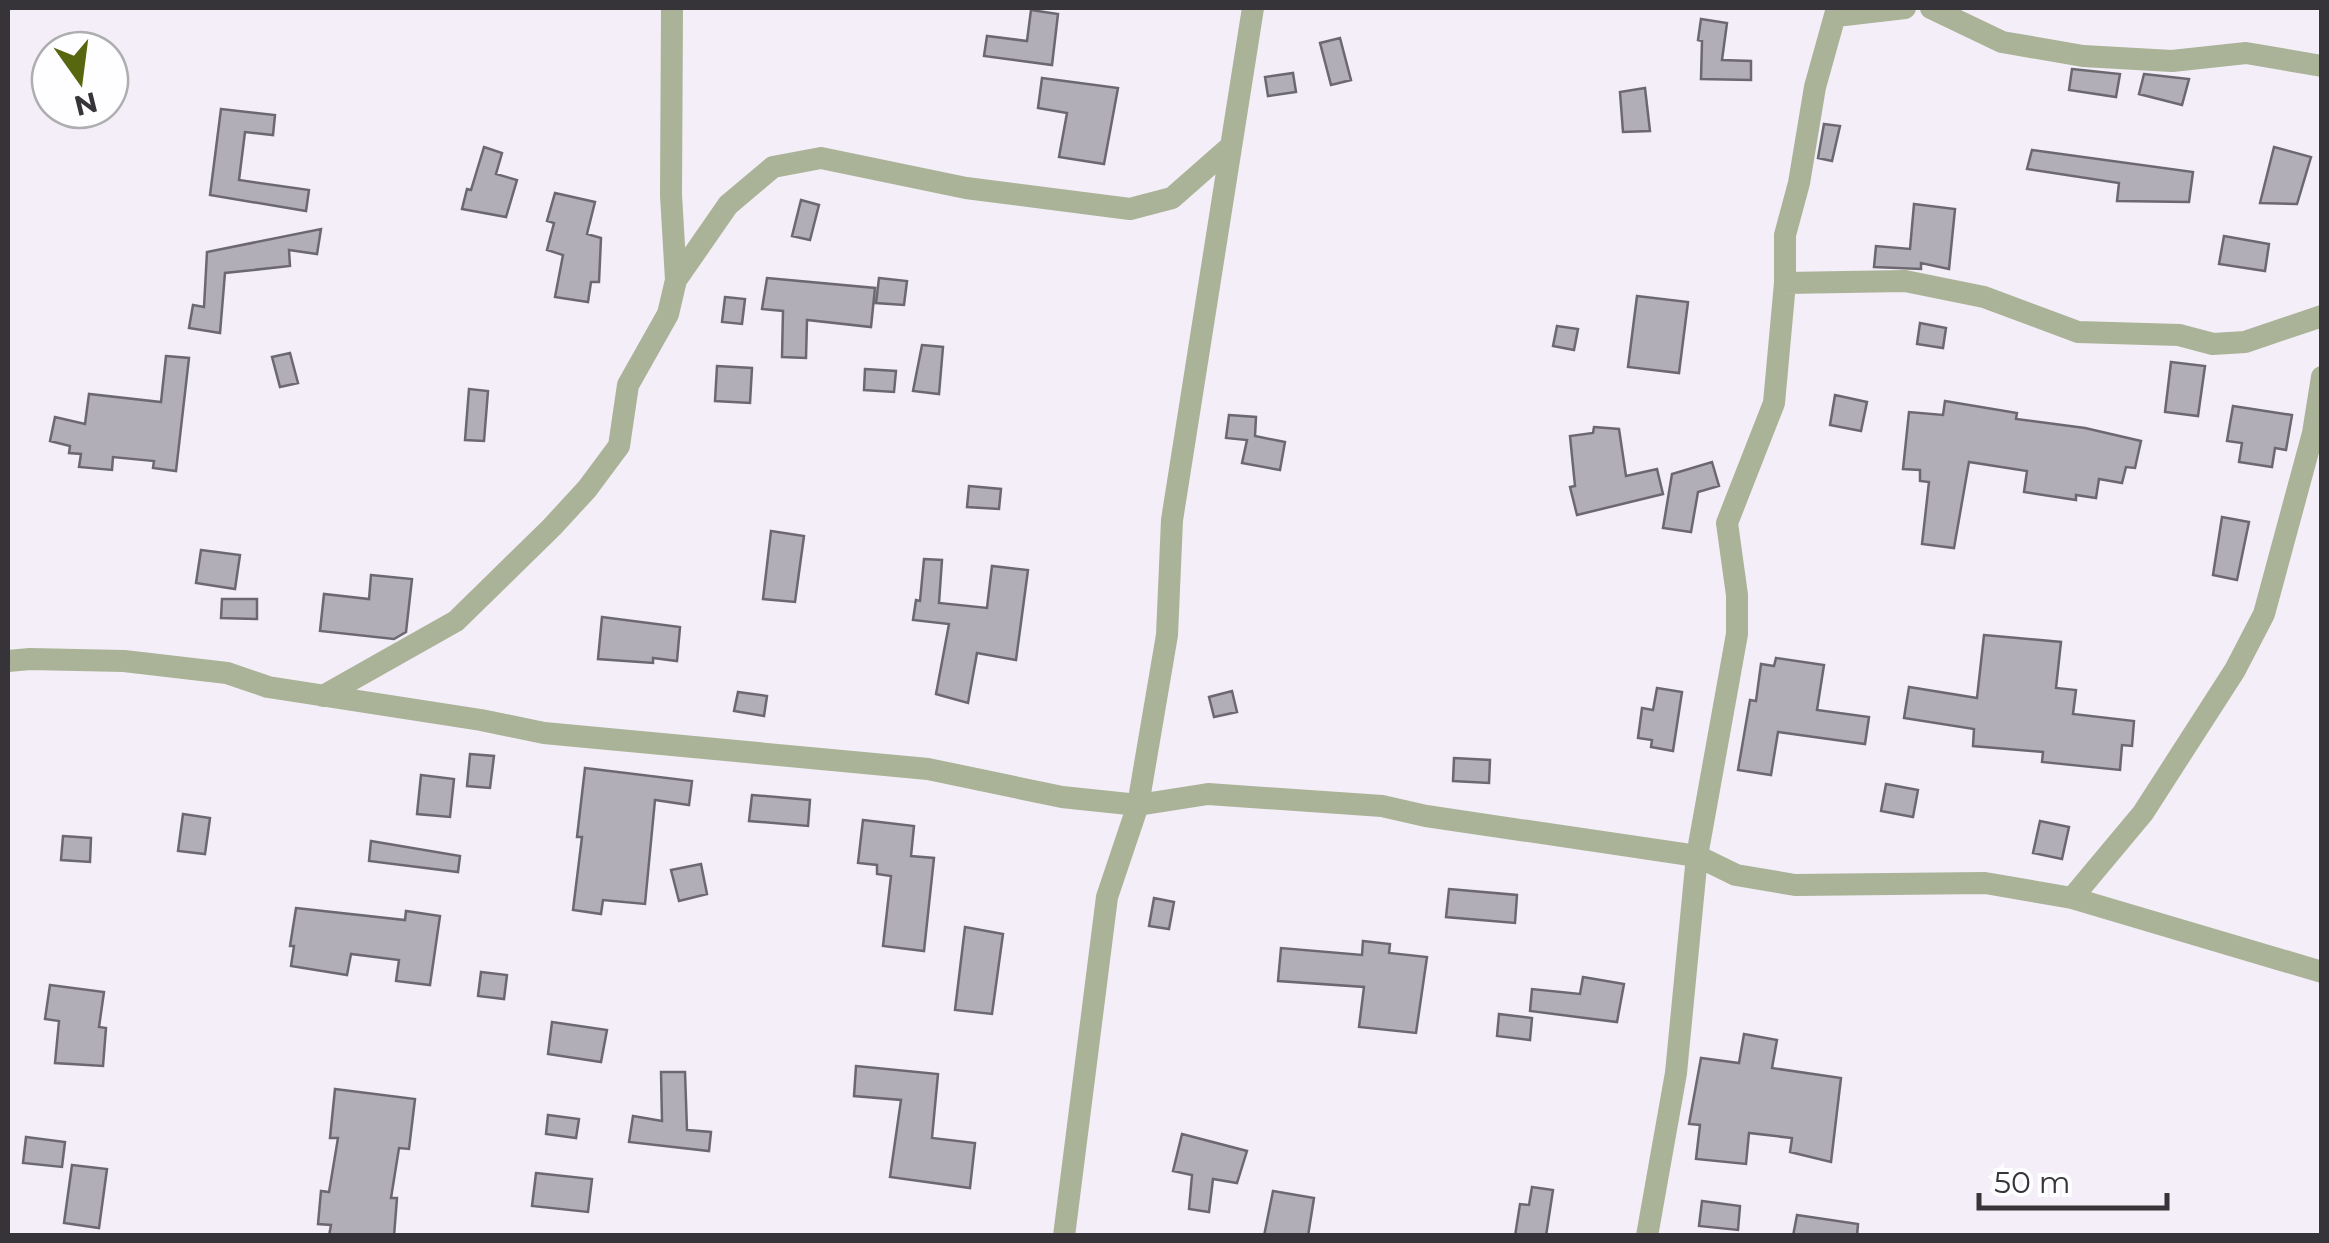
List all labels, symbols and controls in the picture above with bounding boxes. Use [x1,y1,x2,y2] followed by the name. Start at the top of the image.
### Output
[30,30,130,130] north arrow
[71,85,101,123] text: N
[1979,1148,2166,1210] scale bar
[1994,1164,2071,1201] text: 50 m

